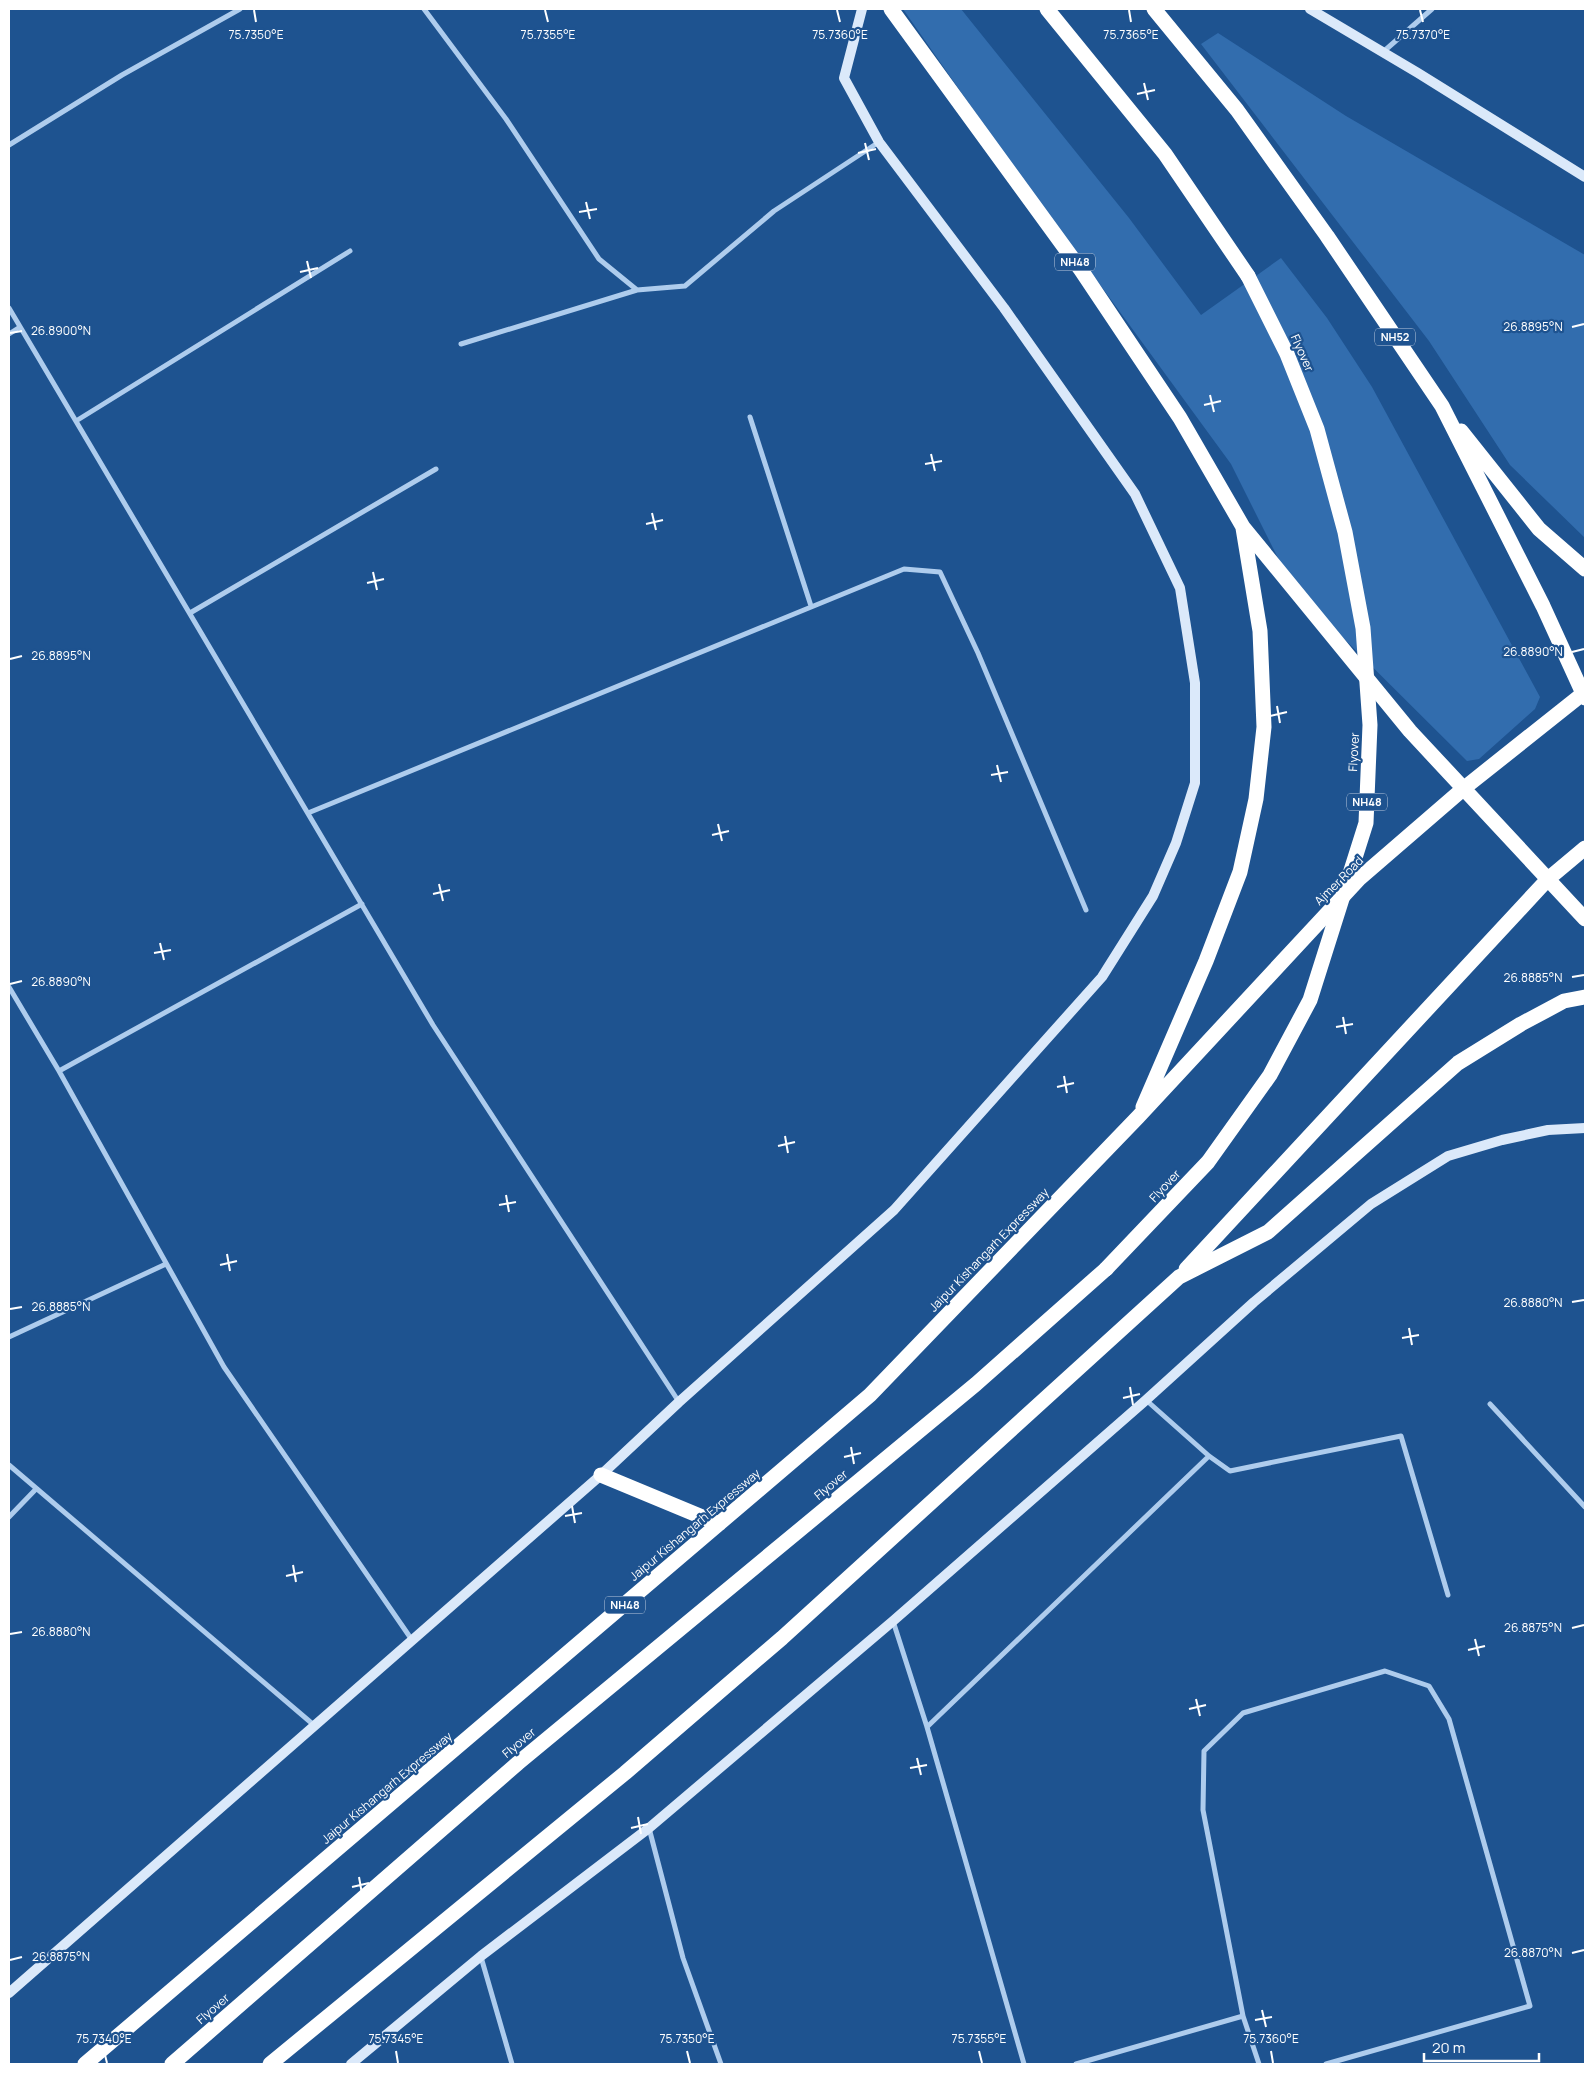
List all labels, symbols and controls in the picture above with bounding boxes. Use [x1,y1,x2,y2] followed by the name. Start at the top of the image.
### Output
[228,26,284,43] text: 75.7350°E
[521,26,576,43] text: 75.7355°E
[812,26,868,43] text: 75.7360°E
[1103,26,1159,43] text: 75.7365°E
[1396,26,1450,43] text: 75.7370°E
[1055,253,1095,270] road number: NH48
[1503,318,1563,335] text: 26.8895°N
[31,322,91,339] text: 26.8900°N
[1375,328,1415,346] road number: NH52
[1287,332,1318,375] street label: Flyover
[1503,643,1563,660] text: 26.8890°N
[31,647,91,664] text: 26.8895°N
[1344,731,1363,772] street label: Flyover
[1347,794,1387,810] road number: NH48
[1310,852,1367,909] street label: Ajmer Road
[1504,969,1562,986] text: 26.8885°N
[31,973,91,990] text: 26.8890°N
[1145,1165,1185,1206] street label: Flyover
[925,1184,1053,1315] street label: Jaipur Kishangarh Expressway
[1503,1294,1563,1311] text: 26.8880°N
[32,1298,90,1315] text: 26.8885°N
[626,1464,764,1585] street label: Jaipur Kishangarh Expressway
[810,1465,852,1504] street label: Flyover
[605,1596,645,1614] road number: NH48
[1504,1619,1562,1636] text: 26.8875°N
[31,1623,91,1640] text: 26.8880°N
[498,1723,540,1762] street label: Flyover
[318,1727,456,1848] street label: Jaipur Kishangarh Expressway
[1504,1944,1562,1961] text: 26.8870°N
[32,1948,90,1965] text: 26.8875°N
[192,1989,233,2028] street label: Flyover
[76,2030,132,2047] text: 75.7340°E
[369,2030,424,2047] text: 75.7345°E
[659,2030,715,2047] text: 75.7350°E
[952,2030,1007,2047] text: 75.7355°E
[1243,2030,1299,2047] text: 75.7360°E
[1424,2030,1539,2062] scale bar
[1432,2037,1465,2058] text: 20 m

